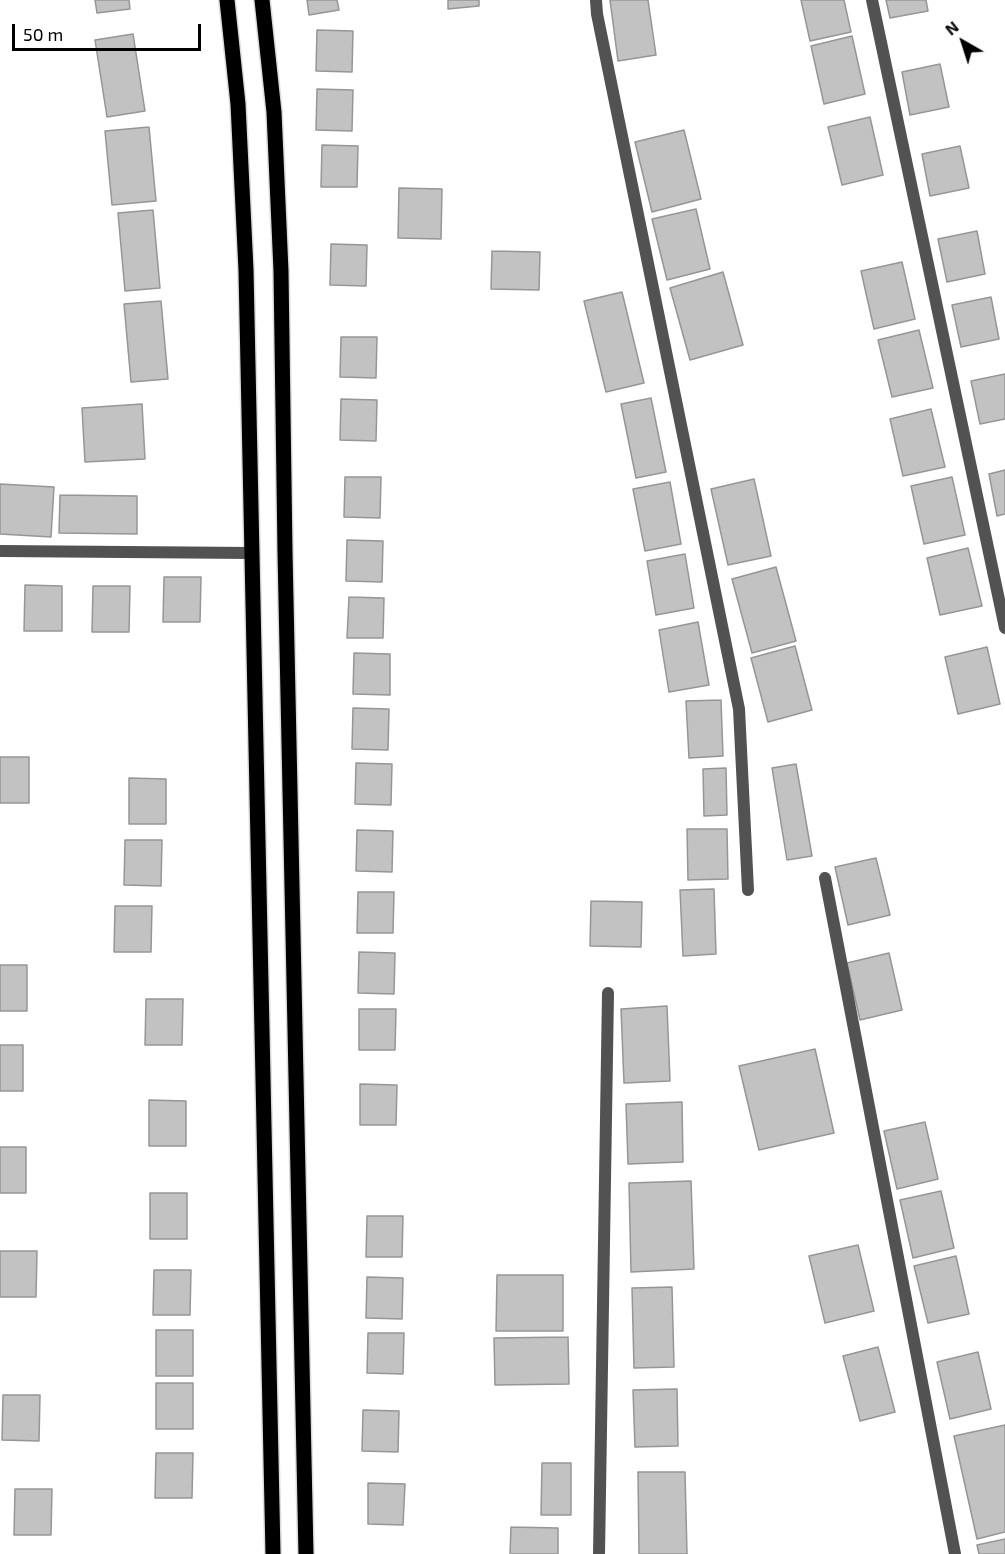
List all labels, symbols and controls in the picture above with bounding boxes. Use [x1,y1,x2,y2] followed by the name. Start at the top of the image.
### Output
[15,12,204,50] scale bar
[933,12,993,72] north arrow
[941,17,962,39] text: N
[23,23,63,45] text: 50 m

